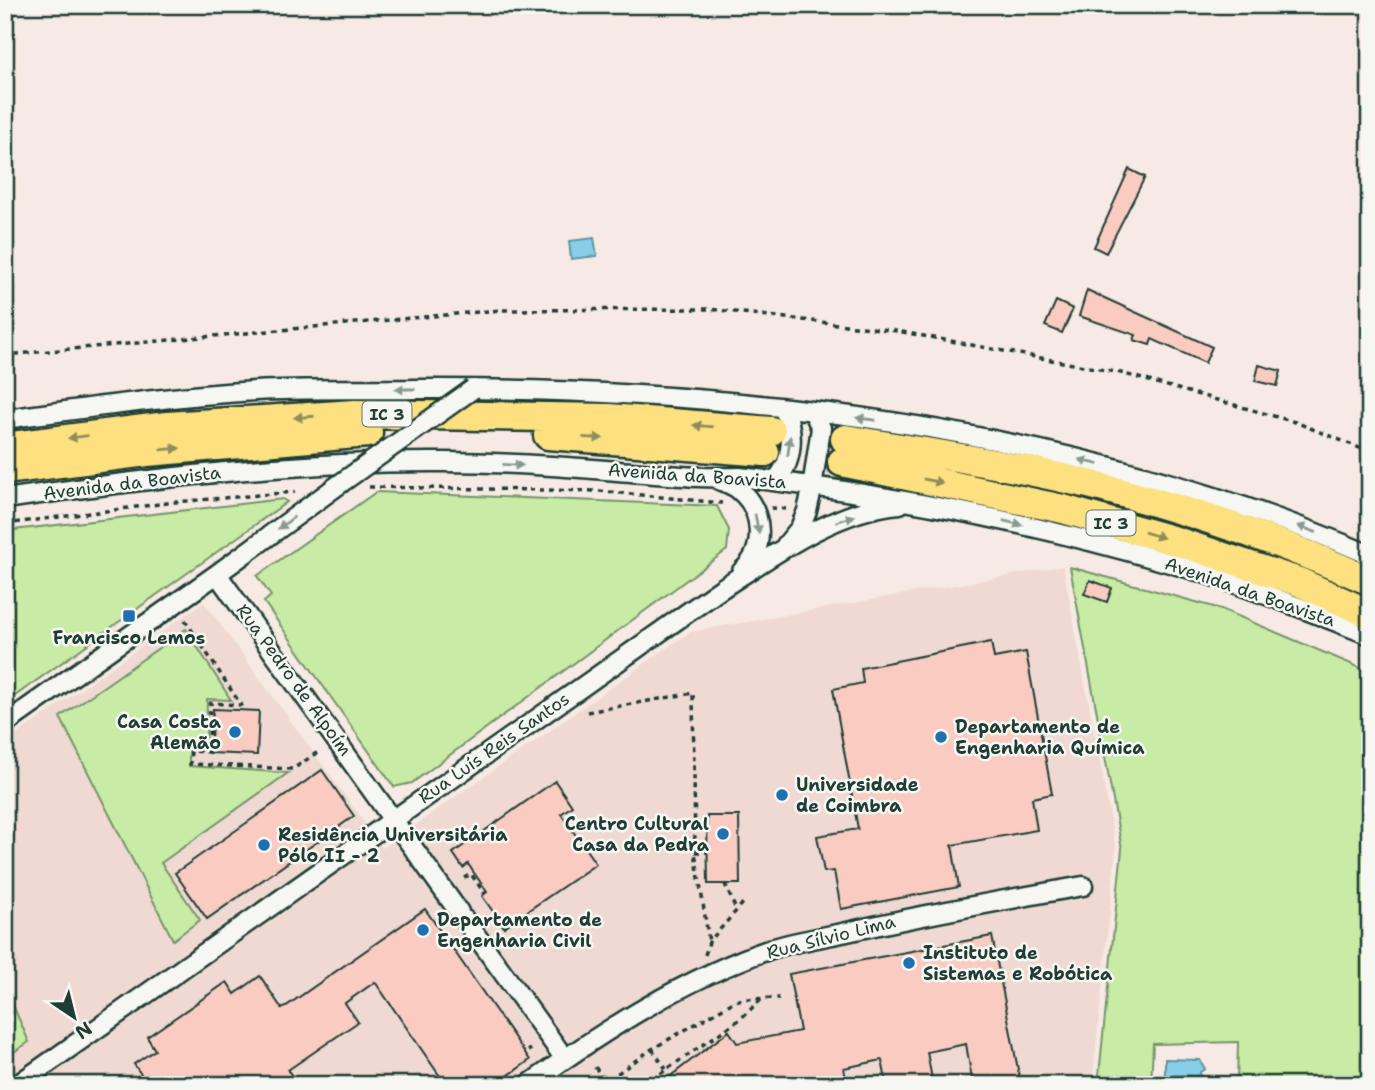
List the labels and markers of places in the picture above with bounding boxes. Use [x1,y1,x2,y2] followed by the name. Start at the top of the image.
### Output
[121,608,137,624] marker: Francisco Lemos
[53,626,205,650] place label: Francisco Lemos
[117,710,222,755] place label: Casa Costa Alemão
[955,715,1145,760] place label: Departamento de Engenharia Química
[227,724,243,740] marker: Casa Costa Alemão
[933,729,949,745] marker: Departamento de Engenharia Química
[796,773,919,818] place label: Universidade de Coimbra
[774,787,790,803] marker: Universidade de Coimbra
[565,812,710,857] place label: Centro Cultural Casa da Pedra
[278,823,508,868] place label: Residência Universitária Pólo II - 2
[715,826,731,842] marker: Centro Cultural Casa da Pedra
[256,837,272,853] marker: Residência Universitária Pólo II - 2
[437,908,602,953] place label: Departamento de Engenharia Civil
[415,922,431,938] marker: Departamento de Engenharia Civil
[923,941,1113,986] place label: Instituto de Sistemas e Robótica
[901,955,917,971] marker: Instituto de Sistemas e Robótica

